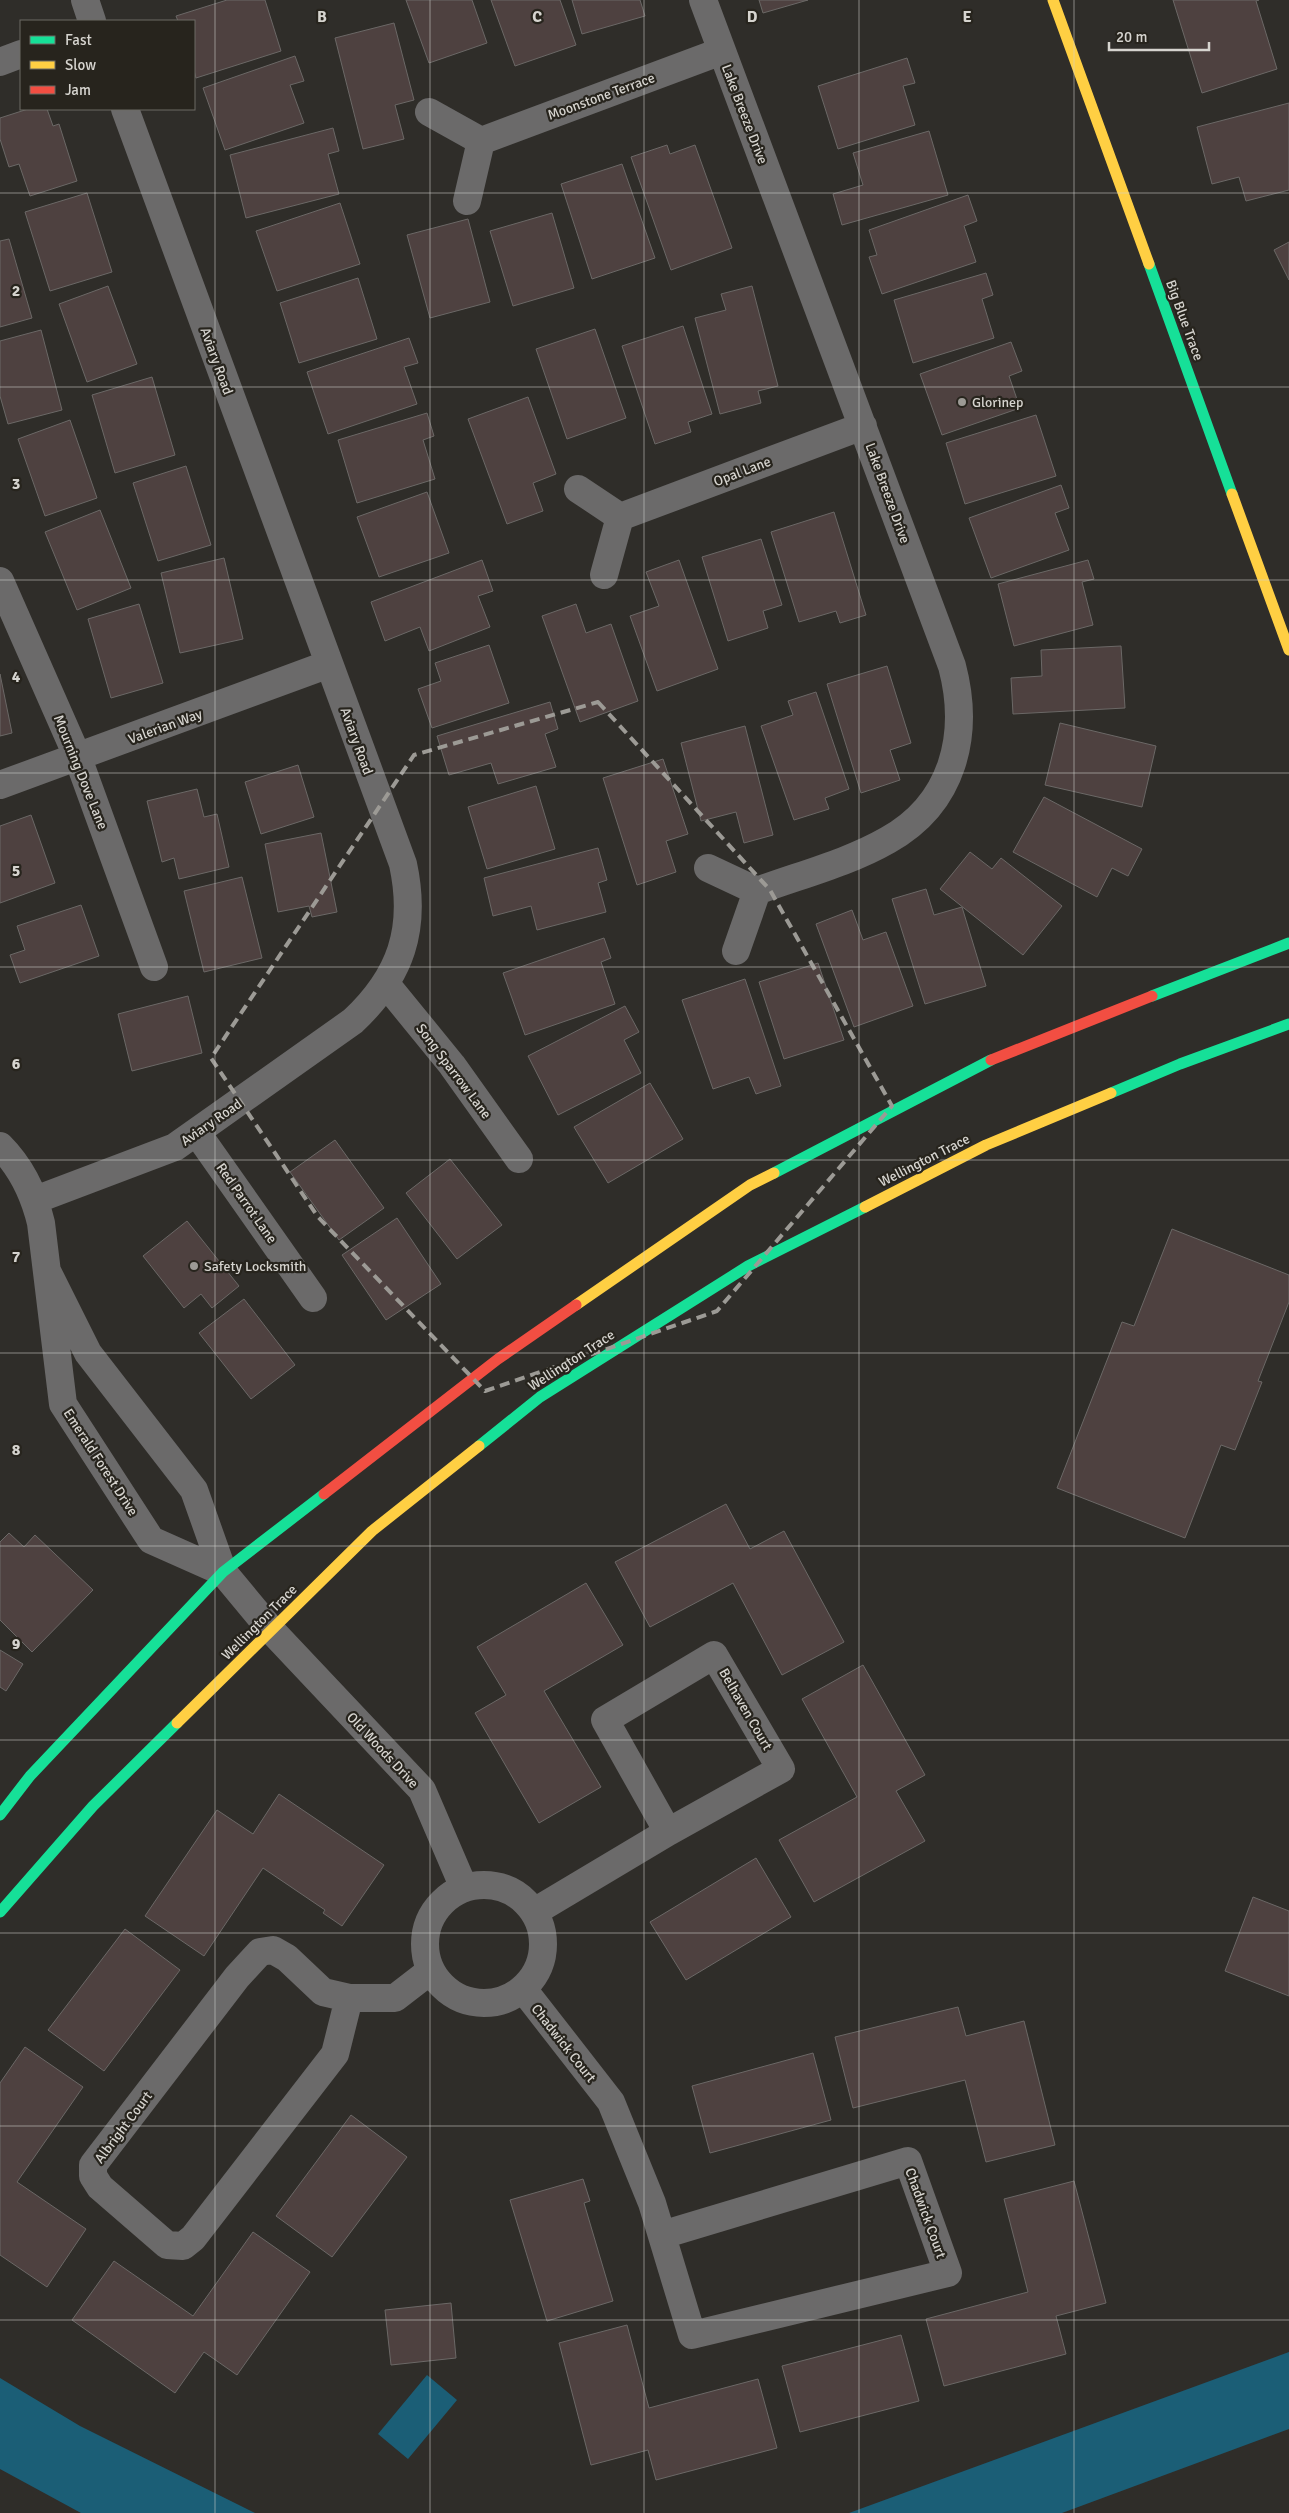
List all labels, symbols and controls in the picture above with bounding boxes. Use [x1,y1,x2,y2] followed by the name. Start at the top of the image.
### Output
[317,7,327,27] text: B
[532,7,542,27] text: C
[747,7,758,27] text: D
[962,7,972,27] text: E
[20,20,195,110] legend
[1109,20,1209,52] scale bar
[1116,28,1147,46] text: 20 m
[65,31,92,49] text: Fast
[65,56,96,74] text: Slow
[718,62,771,167] street label: Lake Breeze Drive
[545,69,657,124] street label: Moonstone Terrace
[65,81,91,99] text: Jam
[1162,277,1207,363] street label: Big Blue Trace
[12,281,20,301] text: 2
[196,325,237,397] street label: Aviary Road
[972,394,1024,411] place label: Glorinep
[956,396,968,408] marker: Glorinep
[861,441,914,546] street label: Lake Breeze Drive
[711,453,773,490] street label: Opal Lane
[12,474,20,494] text: 3
[12,667,21,687] text: 4
[126,705,205,748] street label: Valerian Way
[336,705,377,777] street label: Aviary Road
[50,712,111,832] street label: Mourning Dove Lane
[12,861,20,881] text: 5
[412,1020,495,1122] street label: Song Sparrow Lane
[12,1054,21,1074] text: 6
[178,1095,245,1150] street label: Aviary Road
[876,1130,973,1191] street label: Wellington Trace
[213,1160,281,1247] street label: Red Parrot Lane
[12,1247,21,1267] text: 7
[204,1258,306,1275] place label: Safety Locksmith
[188,1260,200,1272] marker: Safety Locksmith
[525,1326,618,1395] street label: Wellington Trace
[60,1406,142,1519] street label: Emerald Forest Drive
[12,1440,21,1460] text: 8
[218,1581,301,1664] street label: Wellington Trace
[12,1634,21,1654] text: 9
[715,1665,776,1753] street label: Belhaven Court
[343,1709,422,1792] street label: Old Woods Drive
[528,2001,600,2086] street label: Chadwick Court
[91,2088,156,2167] street label: Albright Court
[901,2166,950,2261] street label: Chadwick Court

